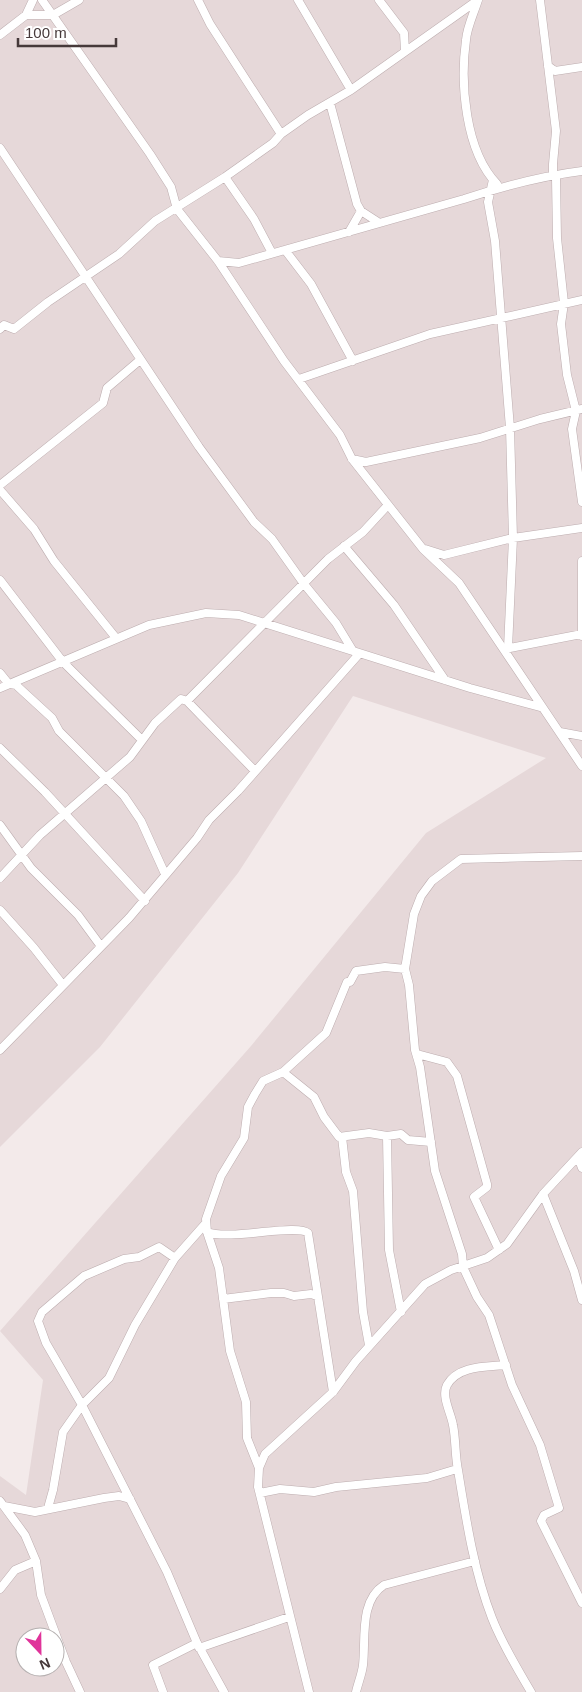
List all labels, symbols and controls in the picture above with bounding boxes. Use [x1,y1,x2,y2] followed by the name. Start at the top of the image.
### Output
[18,15,115,47] scale bar
[25,24,67,41] text: 100 m
[15,1627,65,1677] north arrow
[37,1655,53,1673] text: N

